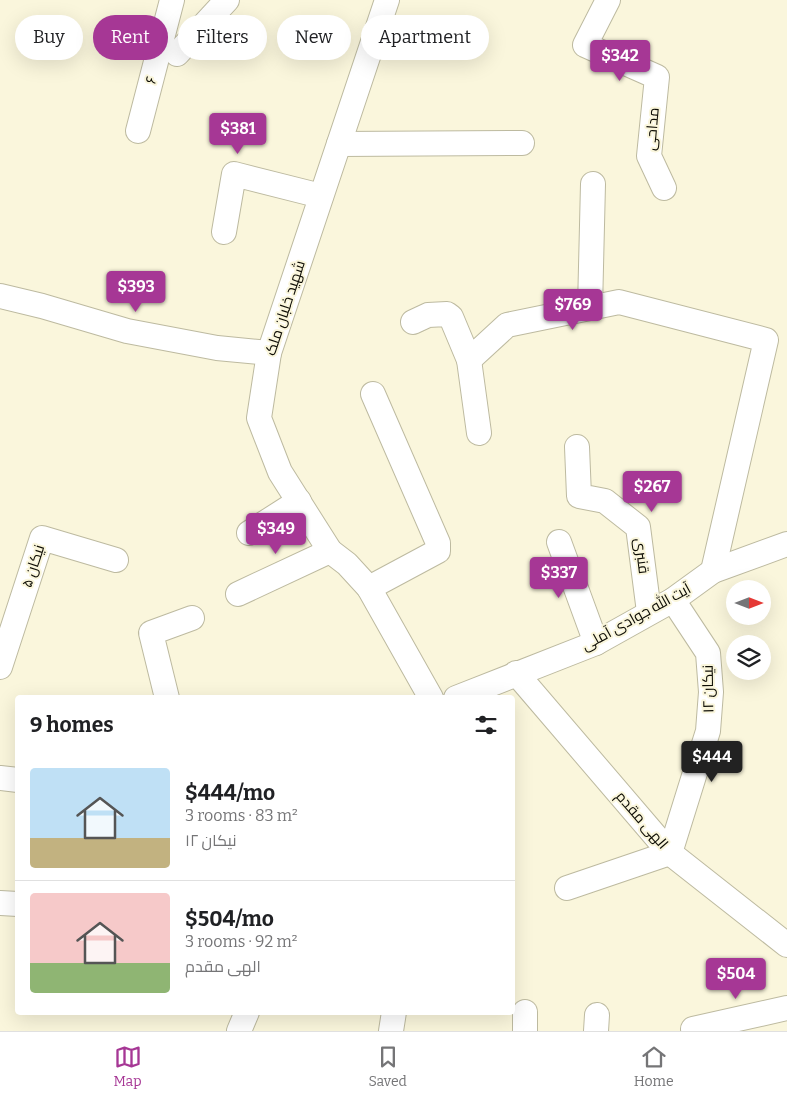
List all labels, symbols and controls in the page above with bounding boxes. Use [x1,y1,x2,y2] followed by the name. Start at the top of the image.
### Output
[15,15,83,60] chip: Buy
[93,15,168,60] chip: Rent
[178,15,267,60] chip: Filters
[277,15,351,60] chip: New
[361,15,489,60] chip: Apartment
[590,39,650,82] pin: $342
[601,46,639,65] text: $342
[141,74,161,86] street label: ۶
[641,107,664,151] street label: مداحی
[208,112,268,155] pin: $381
[220,119,256,138] text: $381
[261,258,310,358] street label: شهید خلبان ملک
[106,270,166,313] pin: $393
[117,277,155,296] text: $393
[543,288,603,331] pin: $769
[555,295,591,314] text: $769
[622,470,682,513] pin: $267
[634,477,670,496] text: $267
[246,512,306,555] pin: $349
[257,519,295,538] text: $349
[630,537,653,575] street label: قنبری
[18,542,49,590] street label: نیکان ۵
[529,556,589,599] pin: $337
[541,563,577,582] text: $337
[578,579,694,655] street label: آیت الله جوادی آملی
[726,580,771,625] north arrow
[726,580,771,680] map controls
[726,635,771,680] button: layers
[699,665,718,713] street label: نیکان ۱۲
[472,711,500,739] icon: filters
[30,712,114,738] text: 9 homes
[682,740,742,783] pin: $444
[692,747,732,766] text: $444
[185,780,275,806] text: $444/mo
[611,787,672,853] street label: الهی مقدم
[70,788,130,848] icon: home
[185,806,298,825] text: 3 rooms · 83 m²
[185,831,236,850] text: نیکان ۱۲
[185,906,274,932] text: $504/mo
[70,913,130,973] icon: home
[185,932,297,951] text: 3 rooms · 92 m²
[185,957,261,976] text: الهی مقدم
[706,958,766,1000] pin: $504
[717,964,755,983] text: $504
[113,1043,142,1090] tab: Map
[368,1043,407,1090] tab: Saved
[634,1043,674,1090] tab: Home

